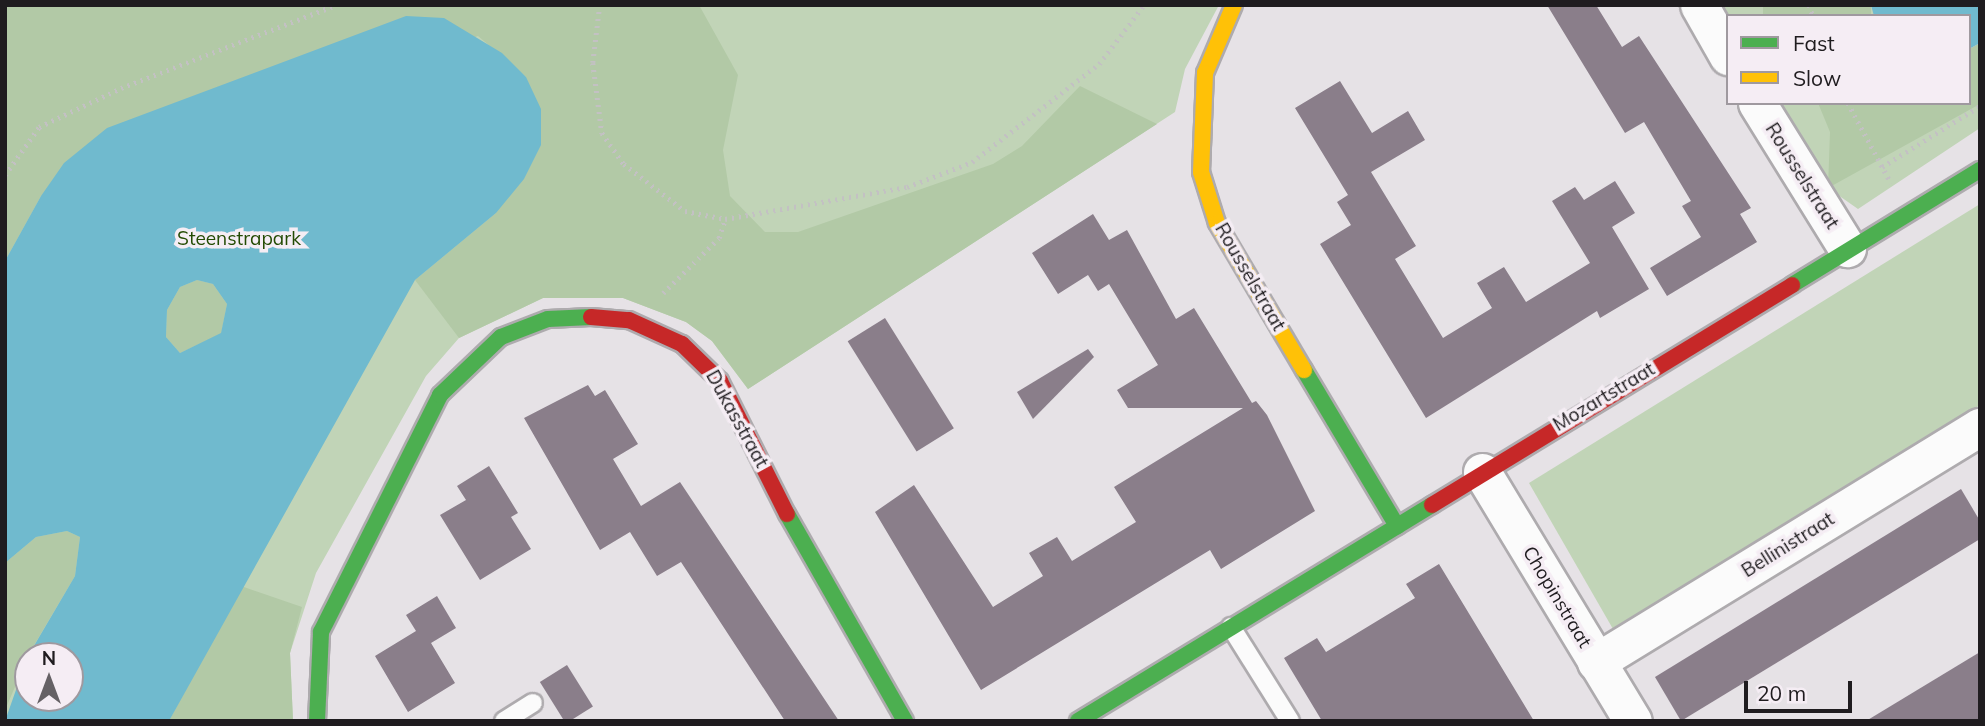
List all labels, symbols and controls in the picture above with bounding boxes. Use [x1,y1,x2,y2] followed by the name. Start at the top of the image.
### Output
[1726,14,1971,105] legend
[1793,30,1835,56] text: Fast
[1793,65,1841,91] text: Slow
[1760,119,1844,233] street label: Rousselstraat
[1210,219,1290,335] street label: Rousselstraat
[177,228,301,250] park label: Steenstrapark
[1549,358,1659,436] street label: Mozartstraat
[701,366,773,472] street label: Dukasstraat
[1738,508,1838,582] street label: Bellinistraat
[1518,542,1596,652] street label: Chopinstraat
[14,642,84,712] north arrow
[42,646,56,670] text: N
[1747,666,1856,710] scale bar
[1757,680,1806,706] text: 20 m

